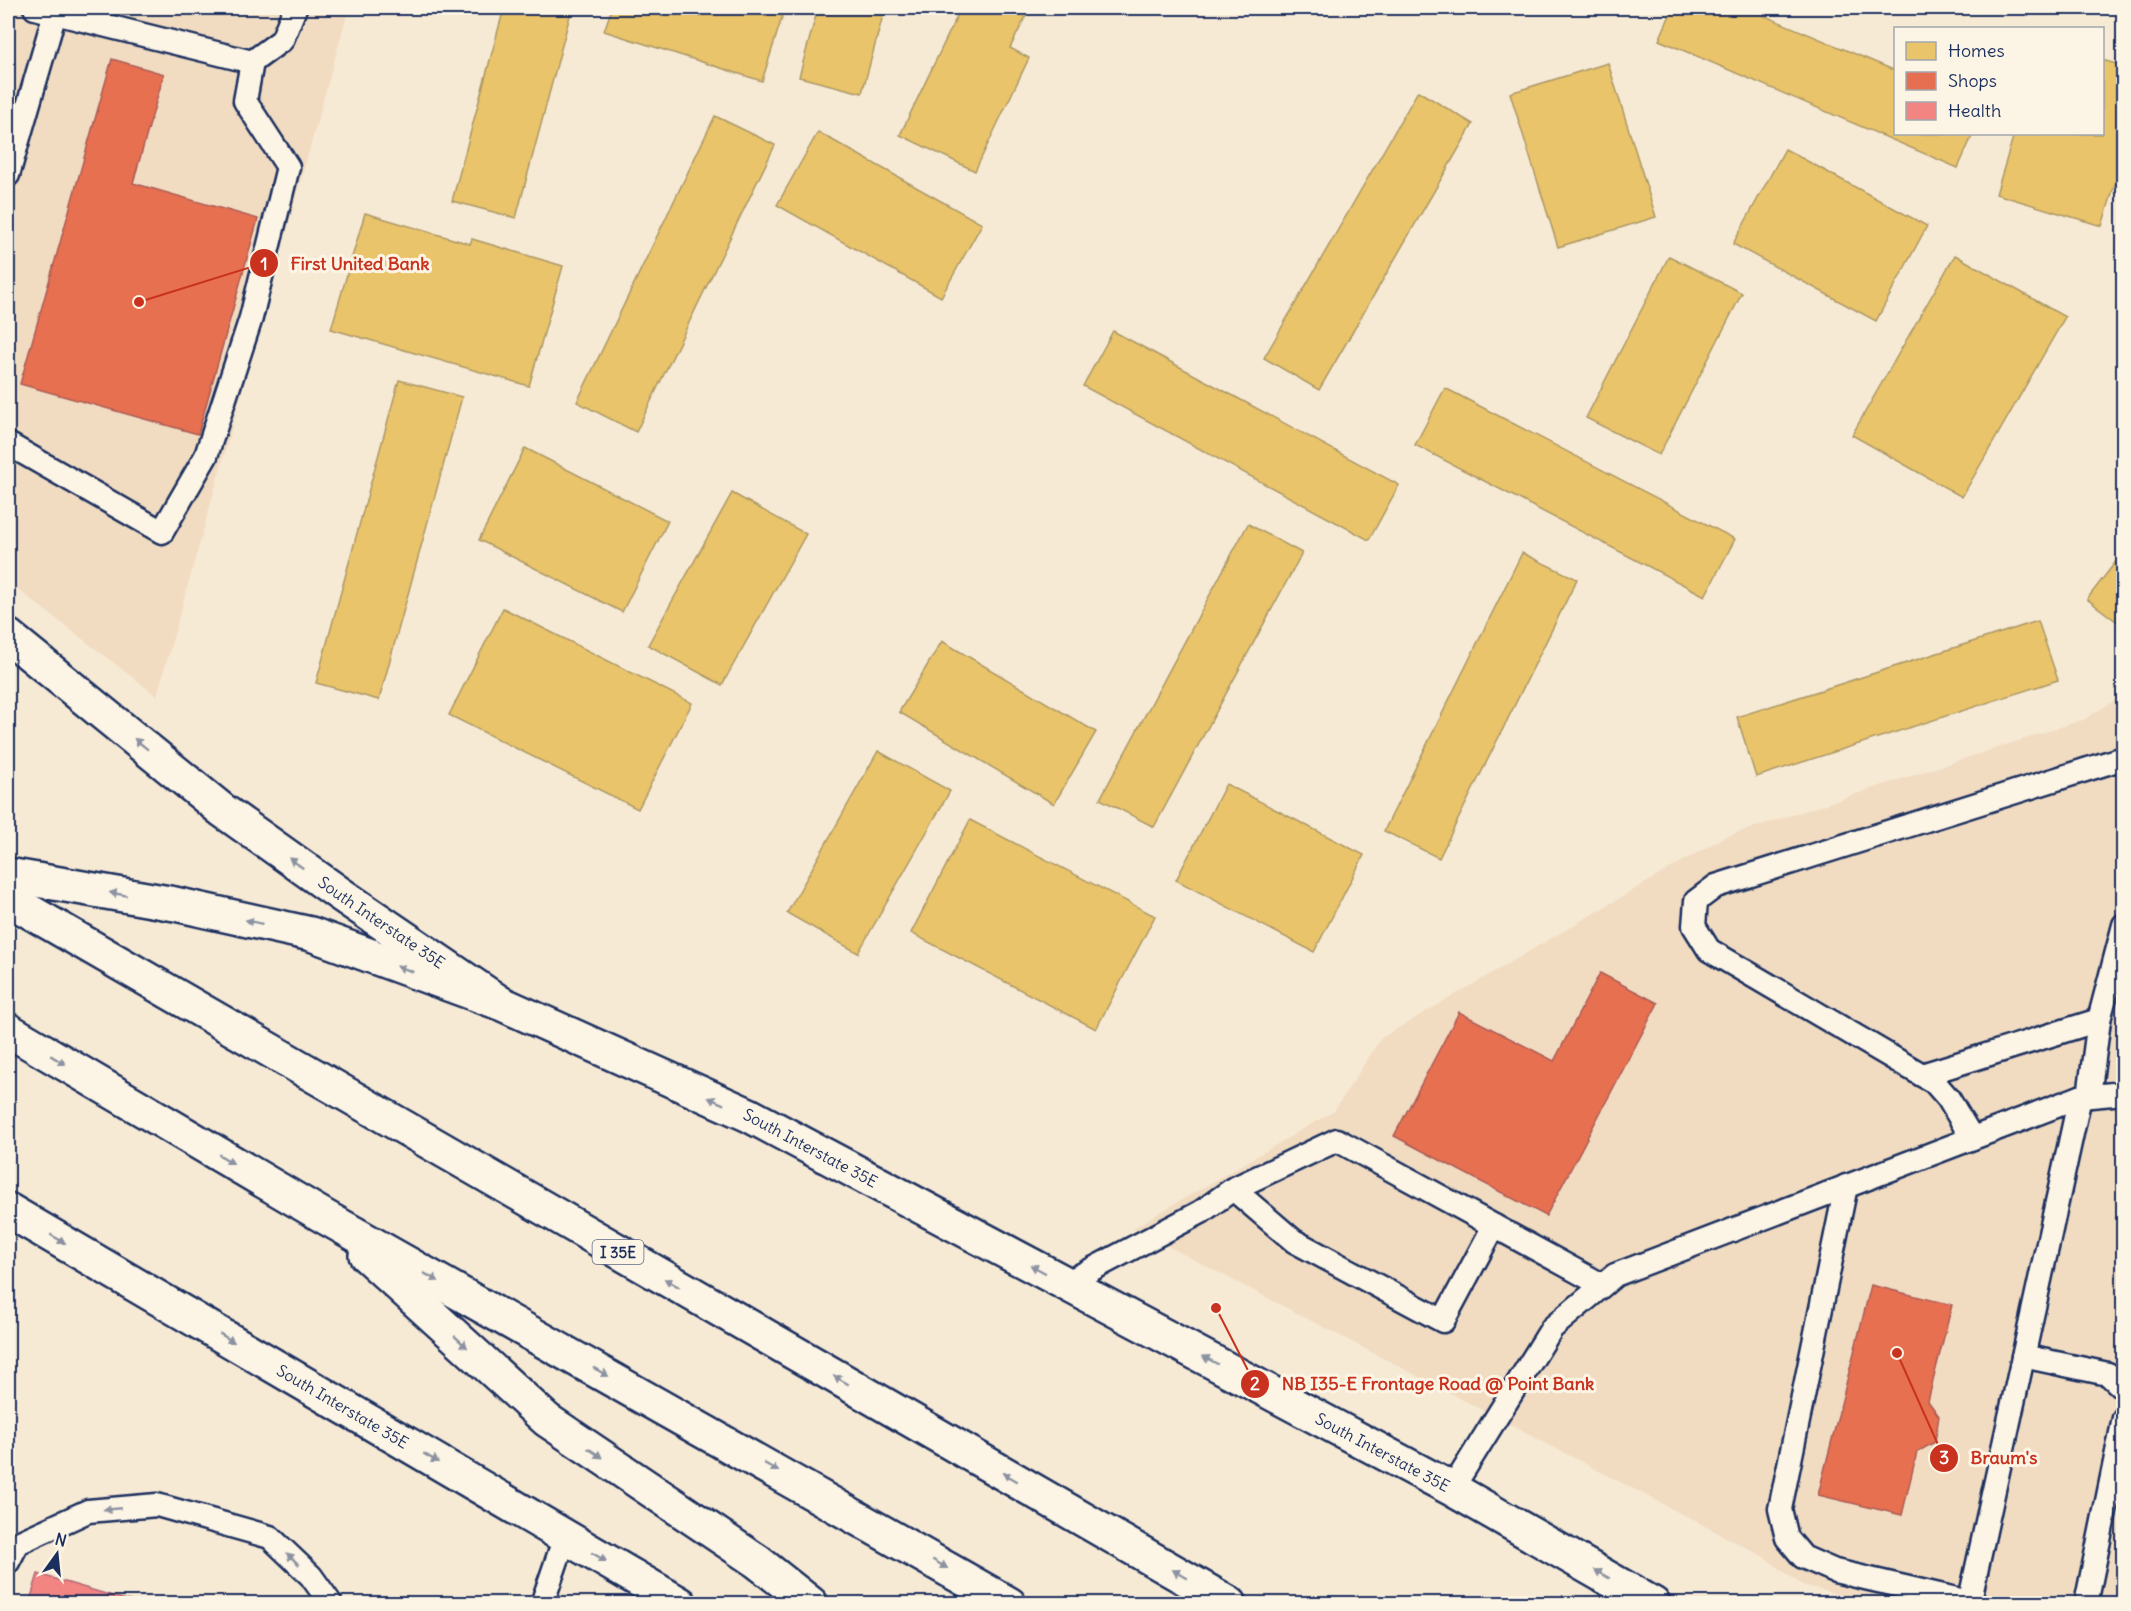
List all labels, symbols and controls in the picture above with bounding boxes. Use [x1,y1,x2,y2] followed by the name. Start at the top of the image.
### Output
[1894,27,2104,135] legend
[1948,39,2005,62] text: Homes
[1948,69,1997,92] text: Shops
[1948,99,2001,122] text: Health
[249,245,442,281] callout: First United Bank
[260,252,268,275] text: 1
[291,252,429,275] text: First United Bank
[133,738,149,751] one-way arrow
[288,857,304,869] one-way arrow
[314,872,449,973] street label: South Interstate 35E
[108,889,127,898] one-way arrow
[245,916,263,926] one-way arrow
[396,963,414,973] one-way arrow
[50,1054,66,1065] one-way arrow
[708,1096,725,1105] one-way arrow
[740,1104,881,1192] street label: South Interstate 35E
[218,1153,234,1164] one-way arrow
[50,1234,67,1244] one-way arrow
[592,1240,644,1264] road number: I 35E
[1029,1264,1046,1274] one-way arrow
[423,1272,440,1282] one-way arrow
[663,1278,680,1288] one-way arrow
[218,1332,235,1342] one-way arrow
[453,1335,468,1348] one-way arrow
[1201,1355,1218,1365] one-way arrow
[273,1360,412,1453] street label: South Interstate 35E
[1240,1366,1606,1402] callout: NB I35-E Frontage Road @ Point Bank
[593,1367,610,1377] one-way arrow
[1250,1372,1260,1395] text: 2
[1282,1372,1594,1395] text: NB I35-E Frontage Road @ Point Bank
[833,1375,849,1386] one-way arrow
[1312,1408,1453,1496] street label: South Interstate 35E
[1929,1440,2050,1476] callout: Braum's
[1939,1446,1949,1469] text: 3
[1971,1446,2037,1469] text: Braum's
[587,1447,603,1459] one-way arrow
[423,1453,440,1463] one-way arrow
[763,1462,779,1473] one-way arrow
[1002,1473,1019,1483] one-way arrow
[102,1504,121,1514] one-way arrow
[27,1524,87,1584] north arrow
[53,1528,69,1551] text: N
[591,1552,608,1562] one-way arrow
[286,1553,301,1566] one-way arrow
[932,1559,949,1569] one-way arrow
[1172,1569,1188,1580] one-way arrow
[1594,1569,1610,1580] one-way arrow

